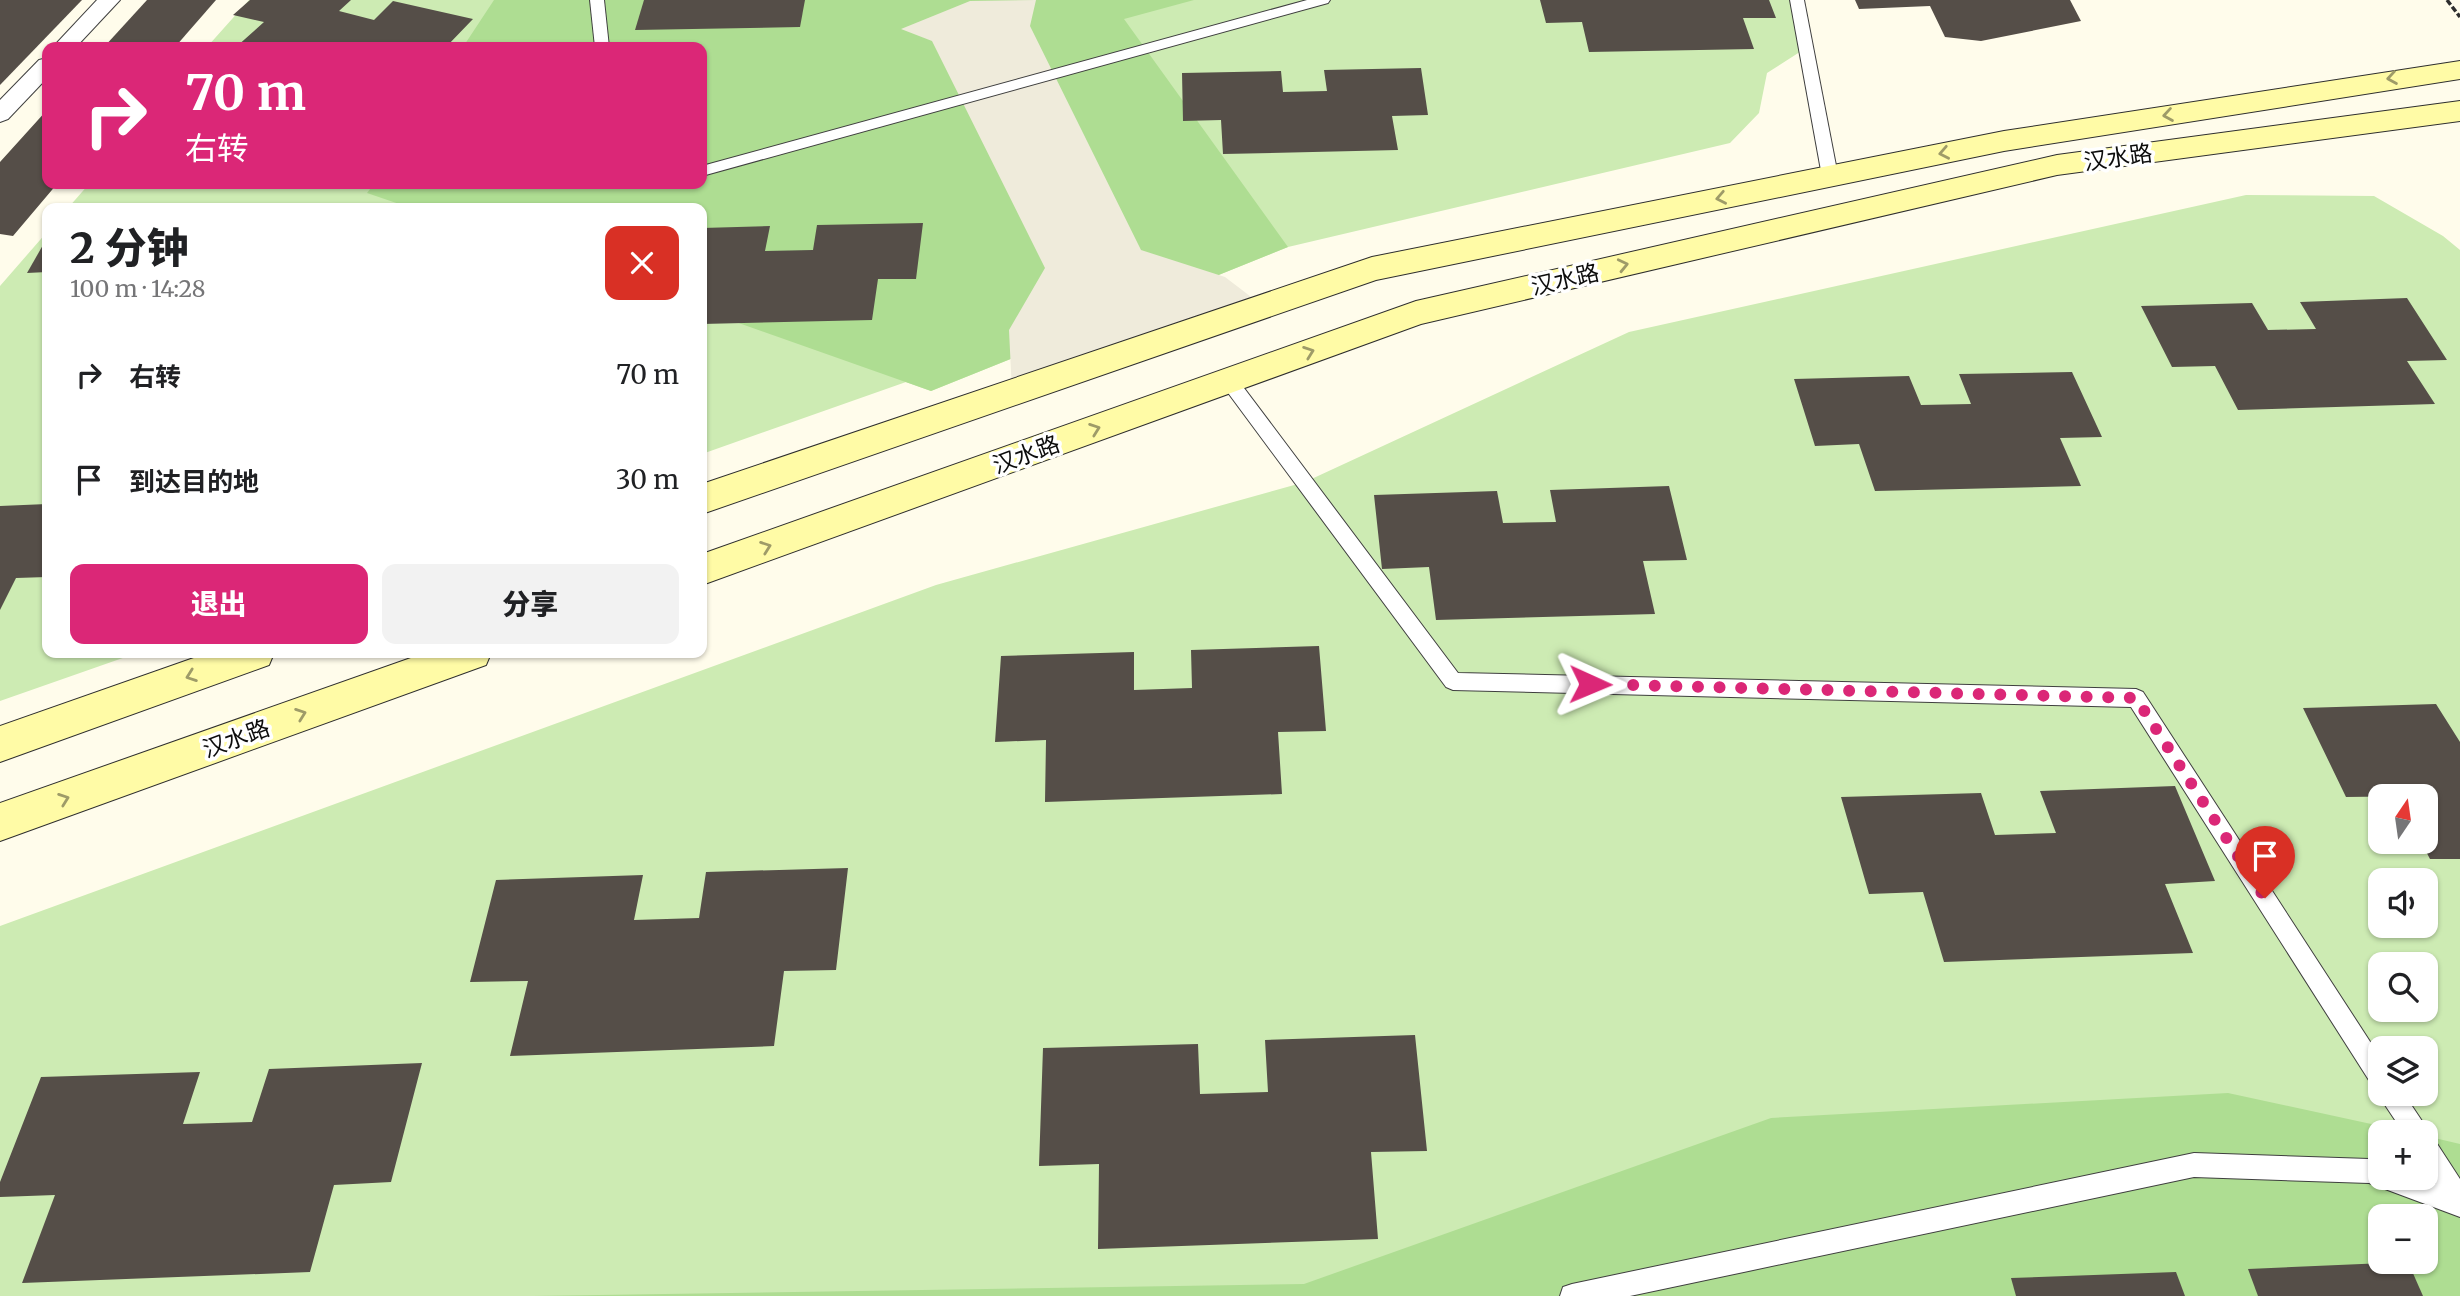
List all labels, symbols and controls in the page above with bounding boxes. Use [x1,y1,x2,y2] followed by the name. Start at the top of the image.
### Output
[185,62,306,123] text: 70 m
[70,70,161,161] icon: right
[2386,70,2398,85] one-way arrow
[2162,107,2174,122] one-way arrow
[185,129,249,169] text: 右转
[2082,138,2154,176] street label: 汉水路
[1938,145,1949,160] one-way arrow
[1715,190,1727,205] one-way arrow
[70,222,189,274] text: 2 分钟
[605,226,679,300] button: close
[1528,257,1602,301] street label: 汉水路
[1617,259,1629,274] one-way arrow
[70,274,206,303] text: 100 m · 14:28
[1303,346,1315,360] one-way arrow
[70,356,108,394] icon: right
[616,358,679,391] text: 70 m
[129,360,181,393] text: 右转
[1089,423,1101,437] one-way arrow
[989,429,1063,479] street label: 汉水路
[70,461,108,499] icon: arrive
[616,463,679,496] text: 30 m
[129,465,259,498] text: 到达目的地
[759,541,772,555] one-way arrow
[70,564,368,644] button: 退出
[382,564,679,644] button: 分享
[1553,647,1627,721] position arrow
[186,668,198,682] one-way arrow
[295,708,307,722] one-way arrow
[199,713,273,763] street label: 汉水路
[2368,784,2438,854] north arrow
[2368,784,2438,1274] map controls
[58,793,70,807] one-way arrow
[2235,826,2295,898] pin
[2246,837,2284,875] icon: arrive
[2368,868,2438,938] button: sound
[2368,952,2438,1022] button: search
[2368,1036,2438,1106] button: layers
[2368,1120,2438,1190] button: +
[2368,1204,2438,1274] button: −

